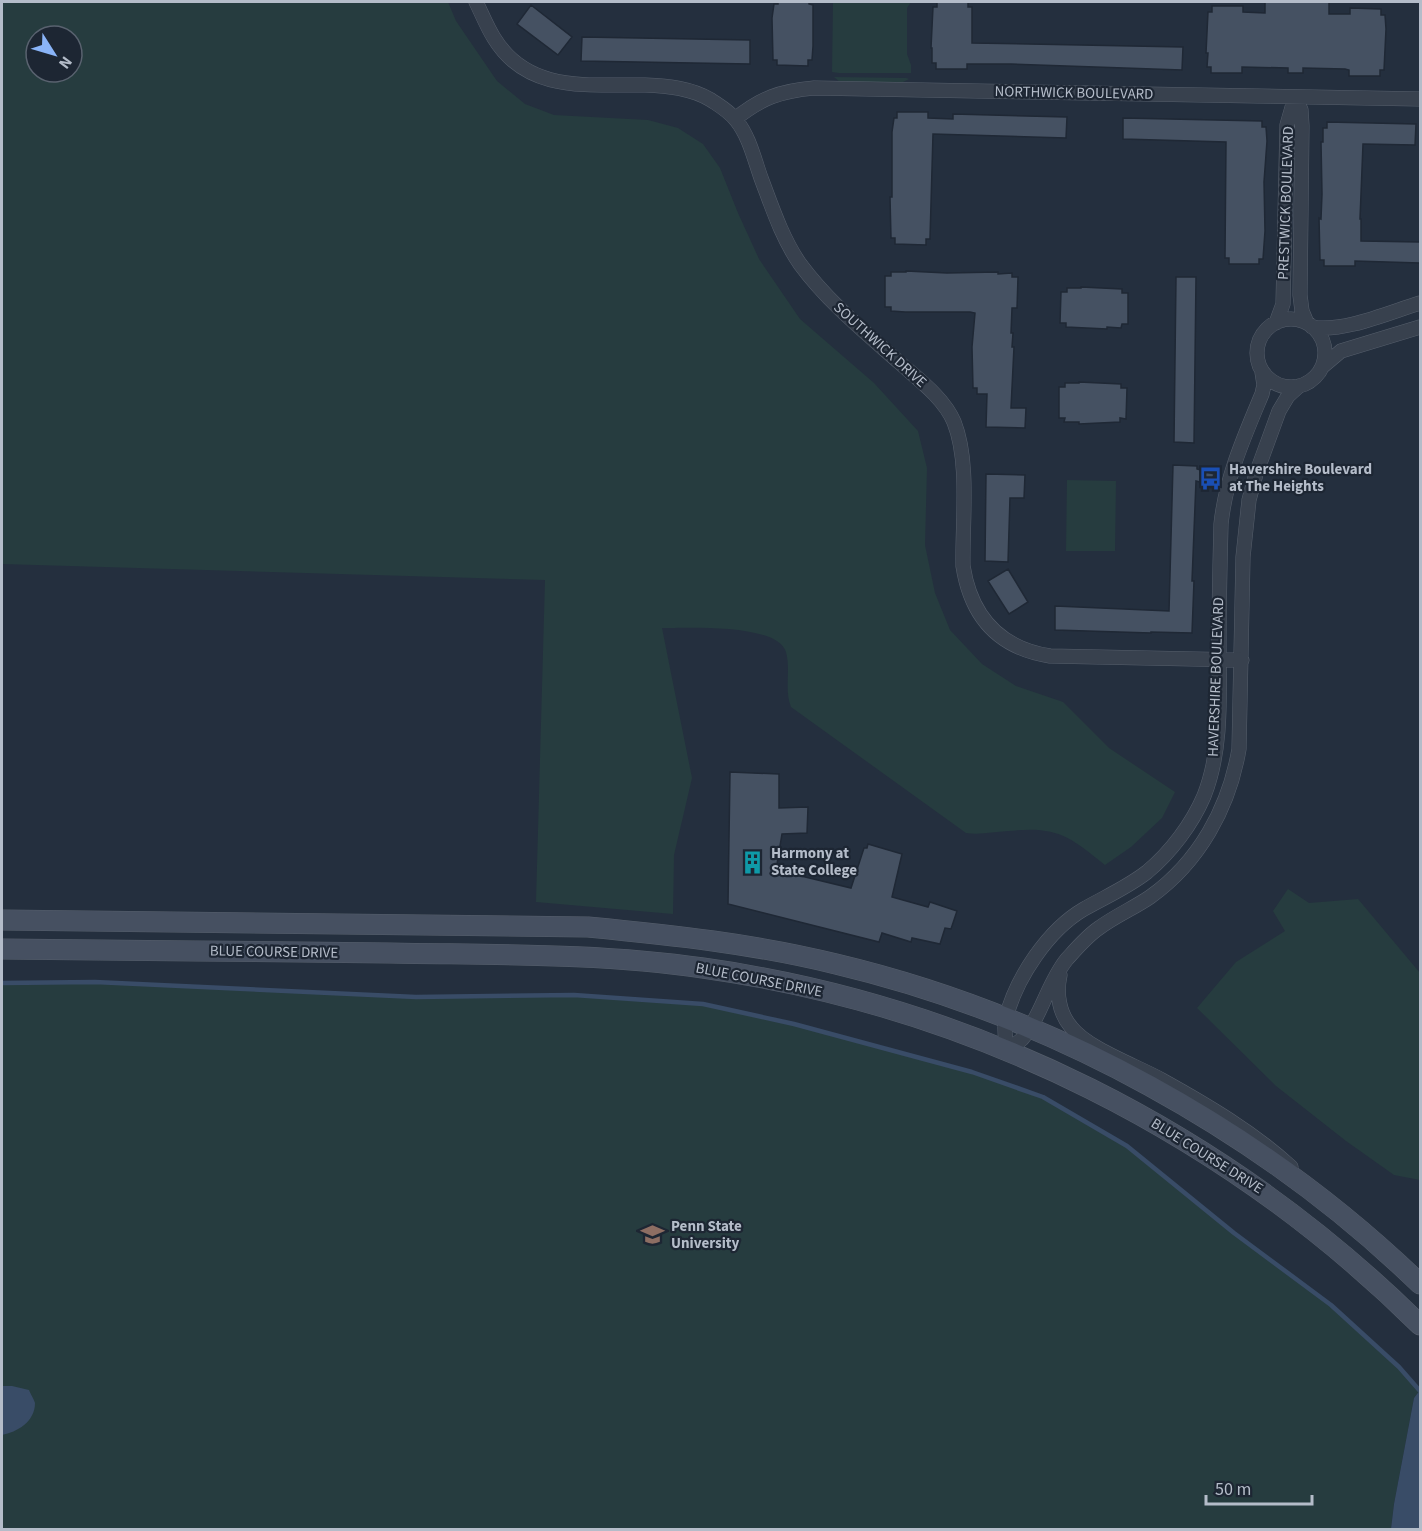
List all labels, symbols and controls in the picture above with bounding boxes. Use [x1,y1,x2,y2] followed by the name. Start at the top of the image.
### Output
[24,24,84,84] north arrow
[53,52,77,73] text: N
[994,81,1154,105] street label: NORTHWICK BOULEVARD
[1273,126,1299,280] street label: PRESTWICK BOULEVARD
[829,297,931,393] street label: SOUTHWICK DRIVE
[1229,459,1372,497] place label: Havershire Boulevard at The Heights
[1198,465,1224,491] bus stop icon: Havershire Boulevard at The Heights
[1203,597,1229,757] street label: HAVERSHIRE BOULEVARD
[771,843,857,881] place label: Harmony at State College
[740,849,766,875] building icon: Harmony at State College
[210,940,339,964] street label: BLUE COURSE DRIVE
[694,957,824,1003] street label: BLUE COURSE DRIVE
[1147,1113,1267,1199] street label: BLUE COURSE DRIVE
[671,1216,742,1254] place label: Penn State University
[640,1222,666,1248] school or university icon: Penn State University
[1206,1468,1312,1506] scale bar
[1215,1477,1251,1502] text: 50 m

